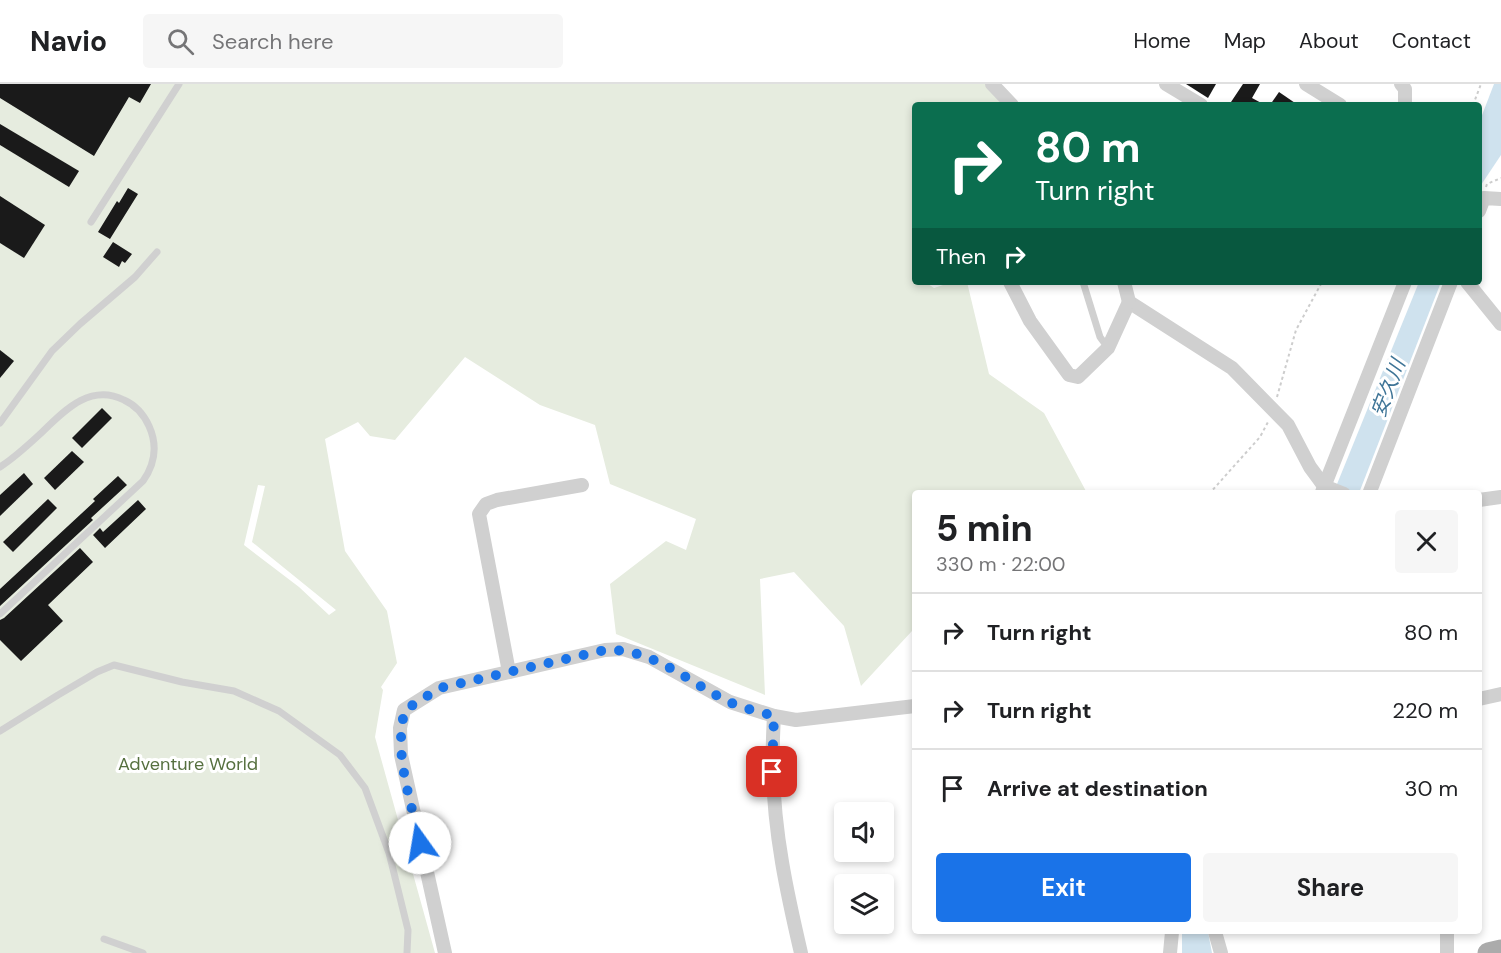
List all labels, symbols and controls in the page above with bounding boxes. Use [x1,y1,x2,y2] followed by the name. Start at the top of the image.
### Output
[143,14,563,68] search box
[30,23,107,60] text: Navio
[164,25,197,58] icon: search
[212,27,333,56] text: Search here
[1133,27,1191,55] text: Home
[1224,27,1266,55] text: Map
[1299,27,1359,55] text: About
[1392,27,1471,55] text: Contact
[1035,120,1141,175] text: 80 m
[936,126,1014,204] icon: right
[1035,173,1155,208] text: Turn right
[998,240,1031,273] icon: right
[936,242,986,271] text: Then
[1365,353,1412,421] water label: 安久川
[936,505,1033,552] text: 5 min
[1395,510,1458,573] button: close
[936,551,1066,577] text: 330 m · 22:00
[936,616,969,649] icon: right
[987,618,1092,647] text: Turn right
[1404,618,1458,647] text: 80 m
[936,694,969,727] icon: right
[987,696,1092,725] text: Turn right
[1392,696,1458,725] text: 220 m
[746,746,797,797] pin
[118,752,258,776] park label: Adventure World
[755,755,788,788] icon: arrive
[936,772,969,805] icon: arrive
[987,774,1208,803] text: Arrive at destination
[1404,774,1458,803] text: 30 m
[834,802,894,934] map controls
[834,802,894,862] button: sound
[388,811,452,875] position arrow
[936,853,1191,922] button: Exit
[1203,853,1458,922] button: Share
[834,874,894,934] button: layers

